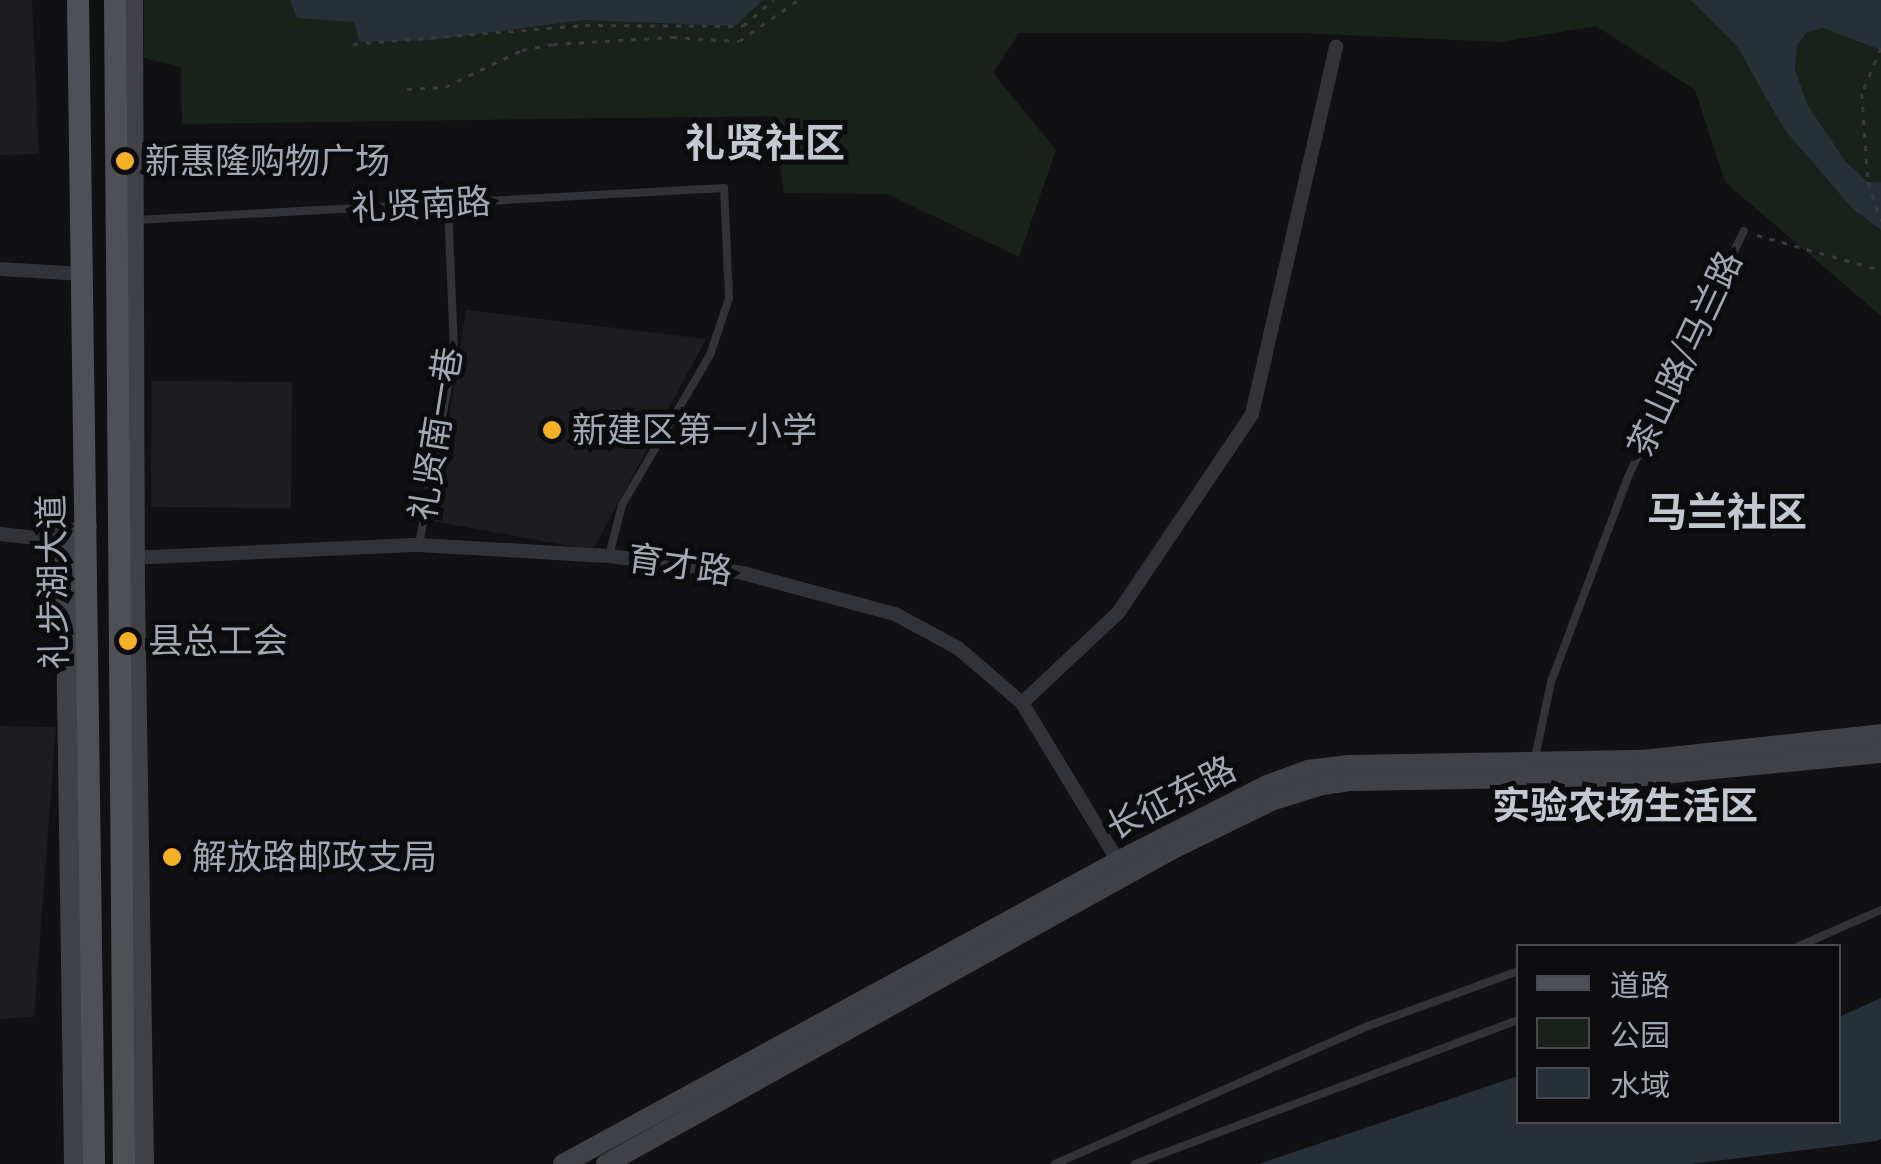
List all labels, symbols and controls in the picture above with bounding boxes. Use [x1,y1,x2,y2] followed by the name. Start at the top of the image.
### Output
[685,119,845,167] district label: 礼贤社区
[145,140,390,182] place label: 新惠隆购物广场
[114,150,136,172] marker: 新惠隆购物广场
[350,180,492,230] street label: 礼贤南路
[1619,245,1751,463] street label: 茶山路/马兰路
[402,344,470,524] street label: 礼贤南一巷
[572,409,817,451] place label: 新建区第一小学
[541,419,563,441] marker: 新建区第一小学
[1647,488,1807,536] district label: 马兰社区
[30,494,76,670] street label: 礼步湖大道
[625,537,735,593] street label: 育才路
[148,620,288,662] place label: 县总工会
[117,630,139,652] marker: 县总工会
[1099,748,1243,848] street label: 长征东路
[1492,783,1758,829] district label: 实验农场生活区
[192,836,437,878] place label: 解放路邮政支局
[161,846,183,868] marker: 解放路邮政支局
[1516,944,1841,1124] legend
[1610,967,1670,1004] text: 道路
[1610,1017,1670,1054] text: 公园
[1610,1067,1670,1104] text: 水域

